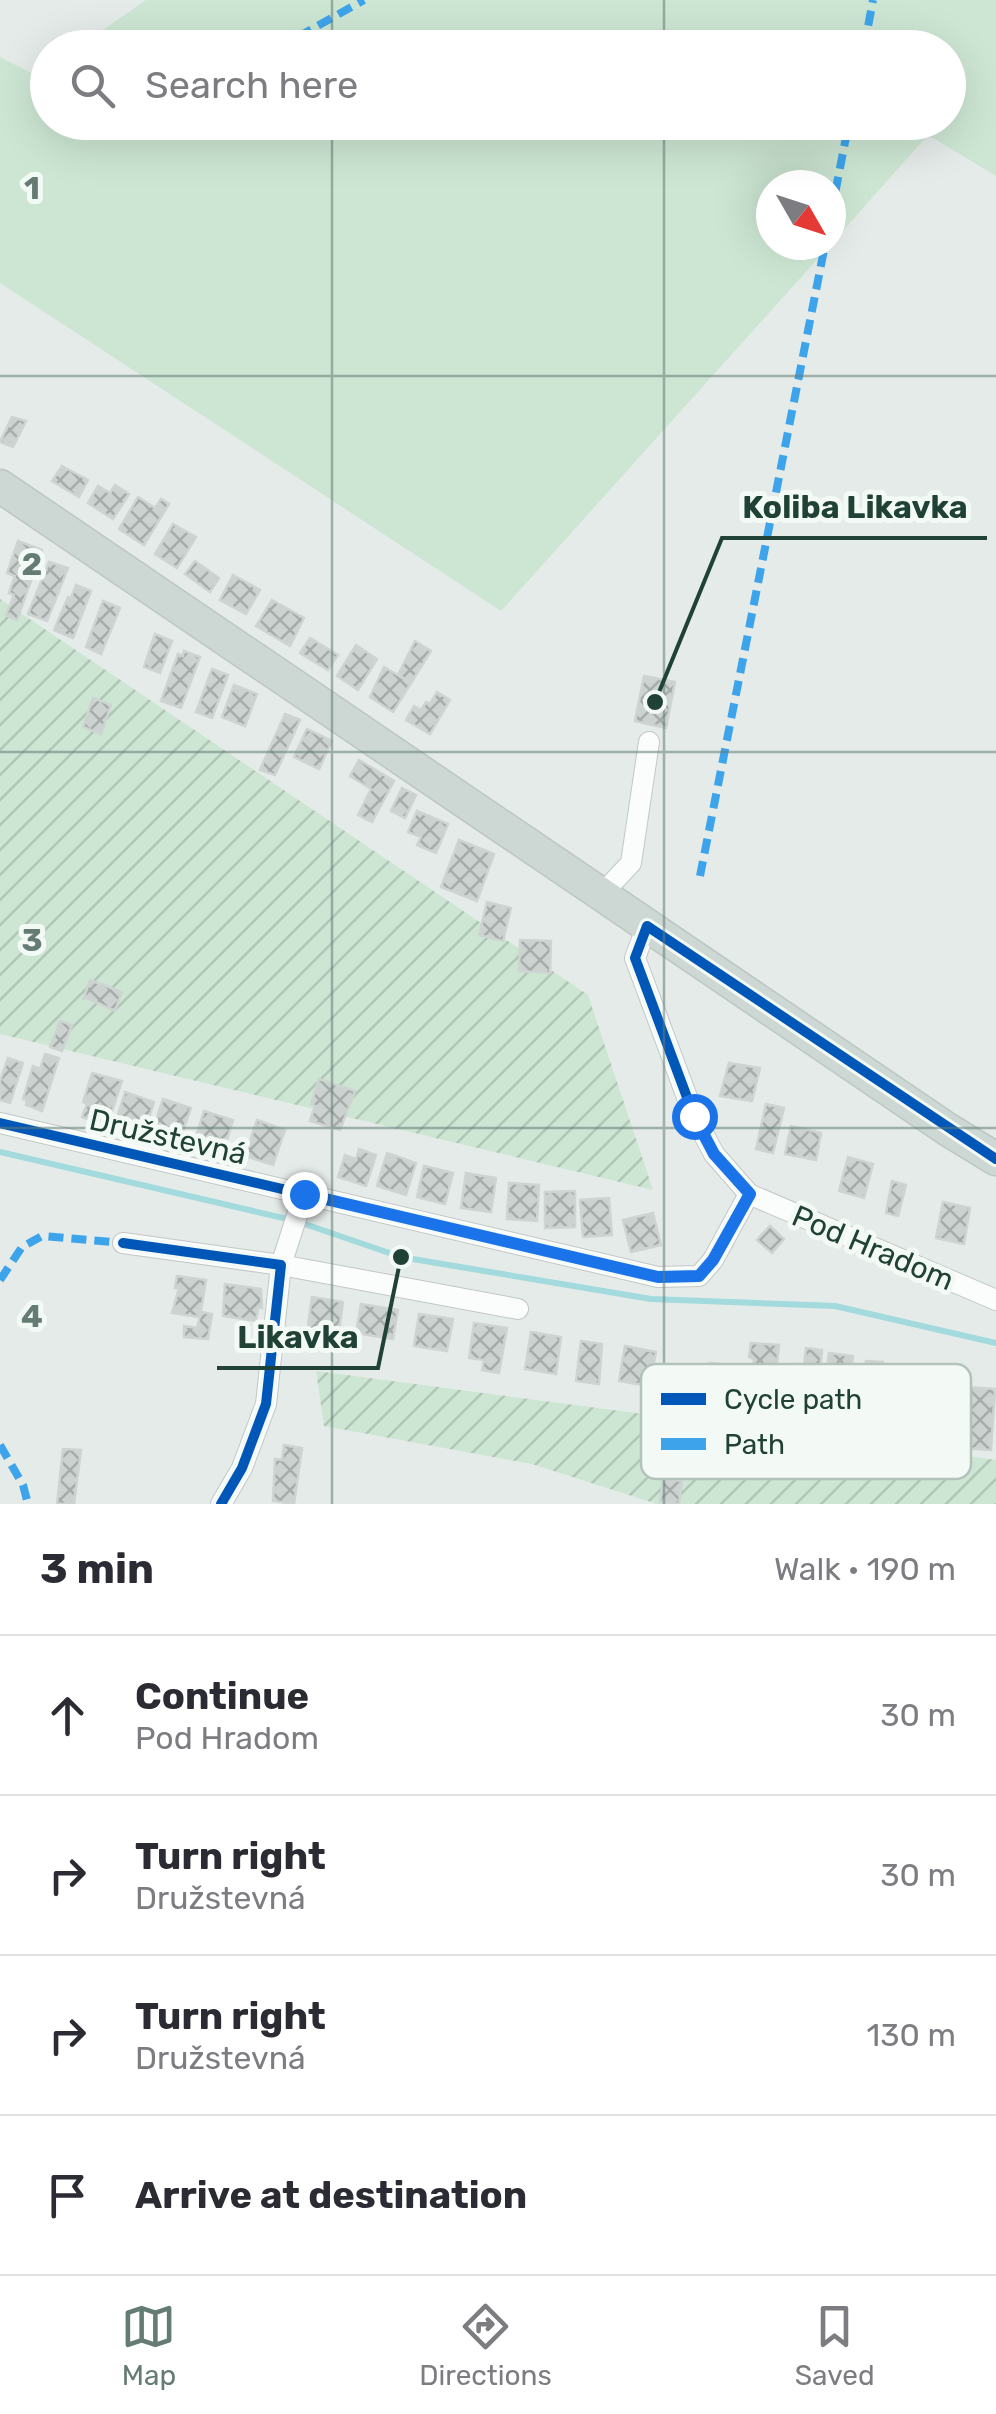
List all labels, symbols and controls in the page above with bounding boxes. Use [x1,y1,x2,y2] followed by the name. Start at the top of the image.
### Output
[30,30,966,140] search box
[65,58,120,113] icon: search
[145,62,358,108] text: Search here
[24,169,40,207] text: 1
[756,170,846,260] north arrow
[722,476,987,538] callout: Koliba Likavka
[742,488,968,526] text: Koliba Likavka
[22,545,42,583] text: 2
[21,921,43,959] text: 3
[672,1094,718,1140] route start
[86,1101,250,1173] street label: Družstevná
[282,1172,328,1218] route end
[787,1198,959,1298] street label: Pod Hradom
[21,1297,43,1335] text: 4
[217,1306,378,1368] callout: Likavka
[237,1318,359,1356] text: Likavka
[641,1364,971,1479] legend
[724,1383,862,1416] text: Cycle path
[724,1428,785,1461] text: Path
[40,1544,154,1594] text: 3 min
[774,1550,956,1588] text: Walk · 190 m
[135,1673,309,1719] text: Continue
[40,1688,95,1743] icon: ahead
[880,1696,956,1734] text: 30 m
[135,1719,319,1757] text: Pod Hradom
[135,1833,326,1879] text: Turn right
[40,1848,95,1903] icon: right
[880,1856,956,1894] text: 30 m
[135,1879,306,1917] text: Družstevná
[135,1993,326,2039] text: Turn right
[40,2008,95,2063] icon: right
[866,2016,956,2054] text: 130 m
[135,2039,306,2077] text: Družstevná
[40,2168,95,2223] icon: arrive
[135,2172,527,2218] text: Arrive at destination
[121,2299,176,2392] tab: Map
[419,2299,552,2392] tab: Directions
[795,2299,875,2392] tab: Saved

